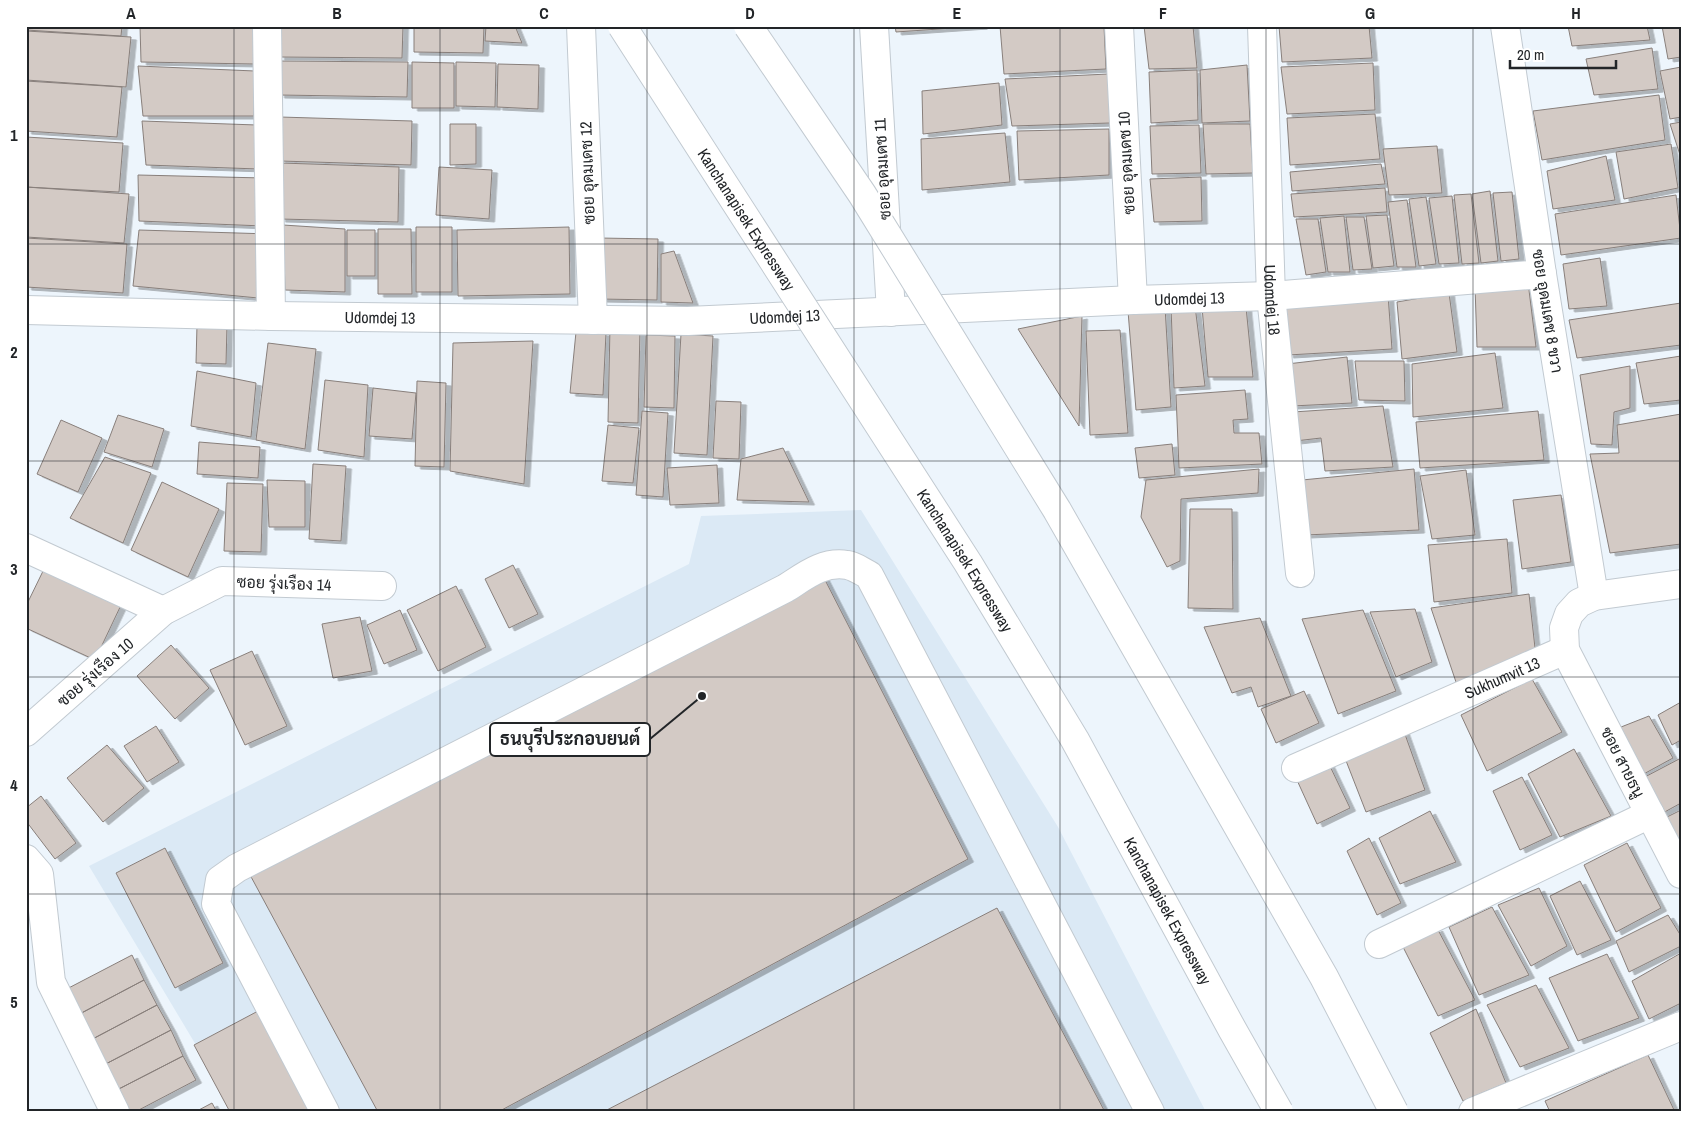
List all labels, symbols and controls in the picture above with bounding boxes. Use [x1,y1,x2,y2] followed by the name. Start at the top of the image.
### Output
[126,2,136,24] text: A
[332,2,342,24] text: B
[539,2,549,24] text: C
[745,2,755,24] text: D
[953,2,962,24] text: E
[1159,2,1167,24] text: F
[1365,2,1375,24] text: G
[1571,2,1581,24] text: H
[1510,38,1616,70] scale bar
[1517,44,1544,65] text: 20 m
[1112,111,1141,215] street label: ซอย อุดมเดช 10
[868,117,897,221] street label: ซอย อุดมเดช 11
[574,121,601,225] street label: ซอย อุดมเดช 12
[10,124,18,146] text: 1
[693,144,801,295] street label: Kanchanapisek Expressway
[1526,248,1569,375] street label: ซอย อุดมเดช 8 ขวา
[1259,264,1286,336] street label: Udomdej 18
[1154,286,1225,310] street label: Udomdej 13
[749,304,821,329] street label: Udomdej 13
[344,306,415,329] street label: Udomdej 13
[10,341,18,363] text: 2
[912,485,1018,636] street label: Kanchanapisek Expressway
[10,558,18,580] text: 3
[236,570,332,597] street label: ซอย รุ่งเรือง 14
[52,633,139,712] street label: ซอย รุ่งเรือง 10
[1461,651,1543,704] street label: Sukhumvit 13
[490,723,650,756] callout: ธนบุรีประกอบยนต์
[1595,723,1650,802] street label: ซอย สายธนู
[500,726,641,753] text: ธนบุรีประกอบยนต์
[10,774,18,796] text: 4
[1119,833,1217,989] street label: Kanchanapisek Expressway
[10,991,18,1013] text: 5

